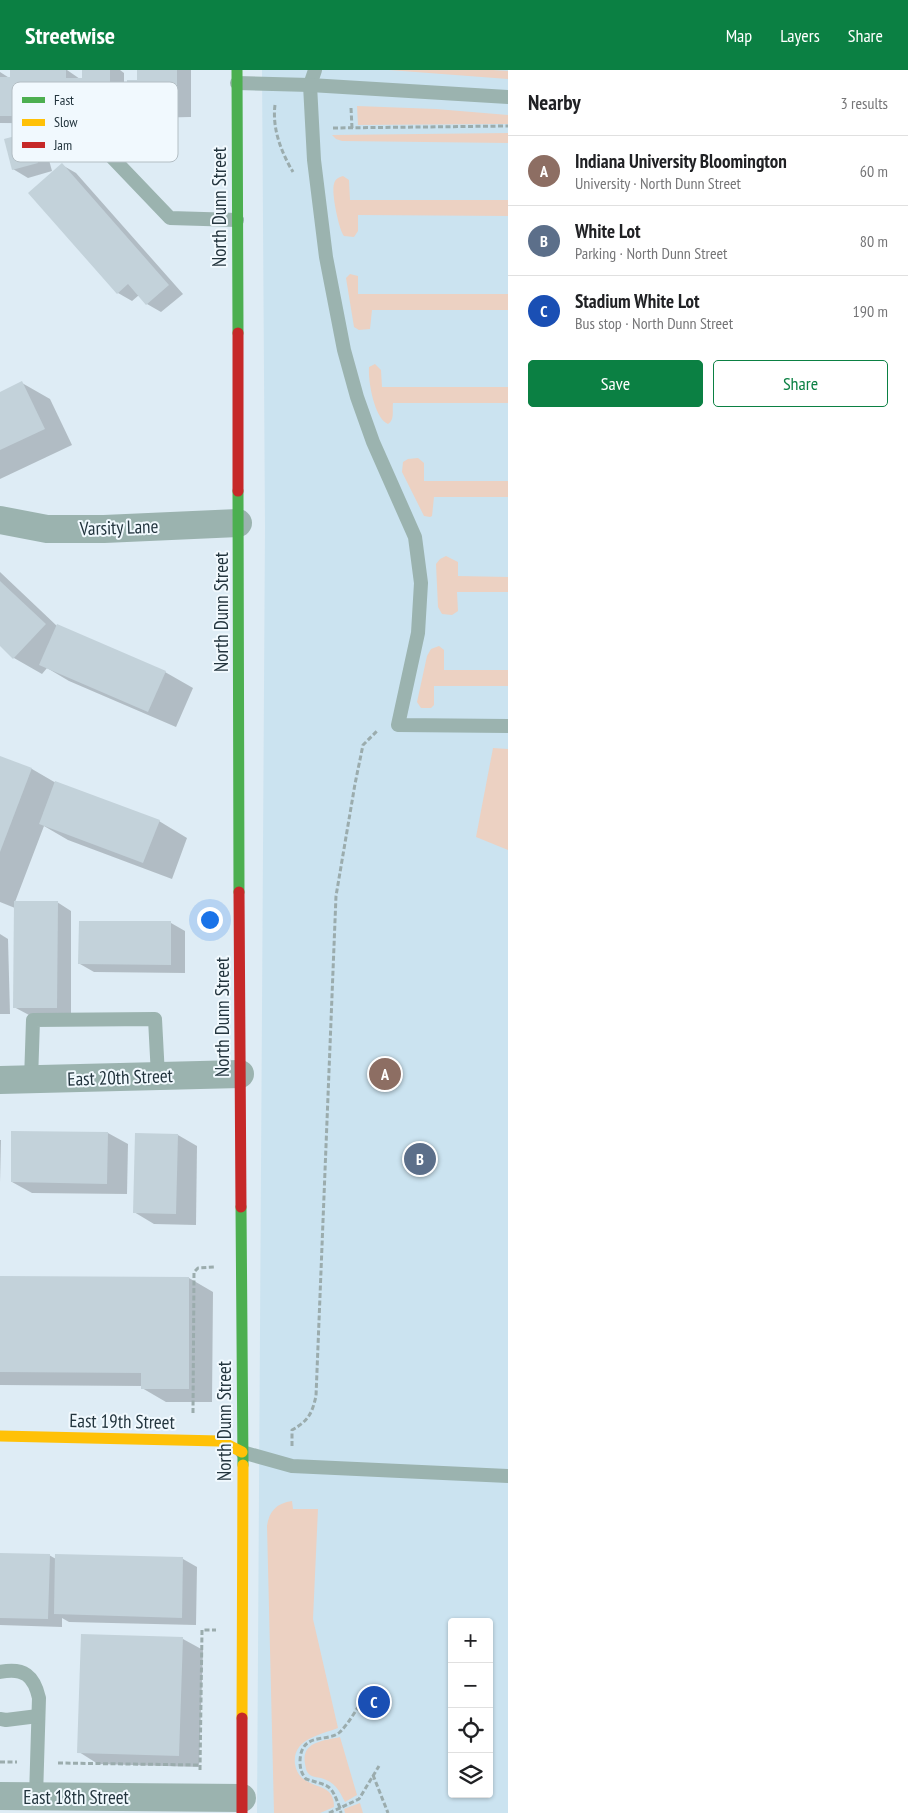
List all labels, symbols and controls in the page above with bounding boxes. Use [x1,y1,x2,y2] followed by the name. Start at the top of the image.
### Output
[25,20,115,51] text: Streetwise
[726,24,752,47] text: Map
[780,24,820,47] text: Layers
[848,24,883,47] text: Share
[12,82,178,162] legend
[528,89,581,116] text: Nearby
[54,91,74,109] text: Fast
[841,93,888,113] text: 3 results
[54,113,78,131] text: Slow
[53,136,72,154] text: Jam
[207,146,231,267] street label: North Dunn Street
[575,149,787,173] text: Indiana University Bloomington
[540,161,548,181] text: A
[860,161,888,181] text: 60 m
[575,173,741,193] text: University · North Dunn Street
[575,219,641,243] text: White Lot
[540,231,548,251] text: B
[860,231,888,251] text: 80 m
[575,243,727,263] text: Parking · North Dunn Street
[575,289,700,313] text: Stadium White Lot
[540,301,548,321] text: C
[853,301,888,321] text: 190 m
[575,313,733,333] text: Bus stop · North Dunn Street
[528,360,703,407] button: Save
[713,360,888,407] button: Share
[78,514,159,540] street label: Varsity Lane
[209,551,233,672] street label: North Dunn Street
[197,907,223,933] your location
[210,956,234,1077] street label: North Dunn Street
[369,1055,401,1093] pin: A
[67,1063,174,1091] street label: East 20th Street
[404,1140,436,1178] pin: B
[212,1360,236,1481] street label: North Dunn Street
[69,1408,176,1434] street label: East 19th Street
[448,1618,493,1798] map controls
[448,1618,493,1663] button: +
[448,1663,493,1708] button: −
[358,1683,390,1721] pin: C
[448,1708,493,1753] button: locate
[448,1753,493,1798] button: layers
[23,1785,130,1809] street label: East 18th Street

